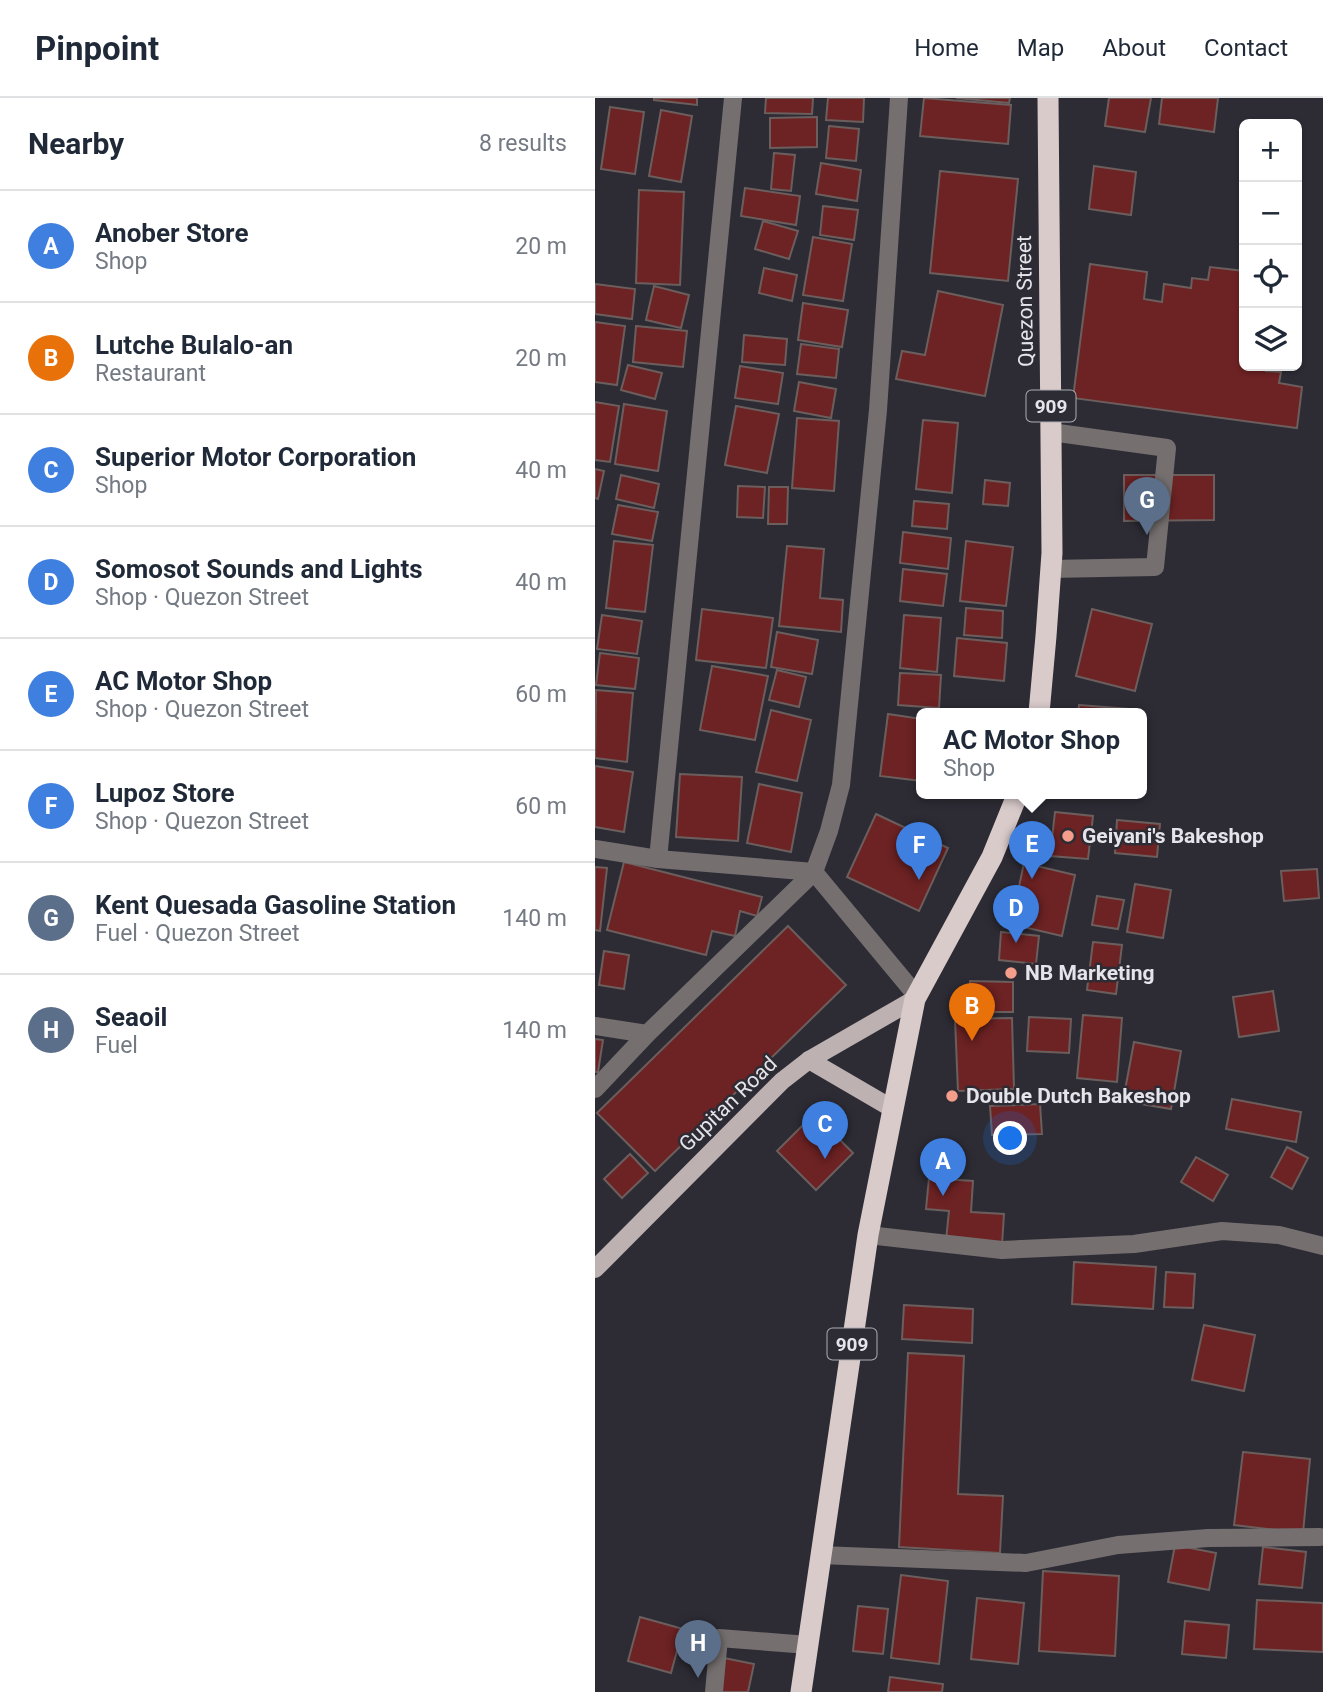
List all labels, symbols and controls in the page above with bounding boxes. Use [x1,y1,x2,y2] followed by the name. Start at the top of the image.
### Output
[35,29,159,68] text: Pinpoint
[914,34,979,62] text: Home
[1017,34,1064,62] text: Map
[1102,34,1166,62] text: About
[1204,34,1288,62] text: Contact
[1239,119,1302,371] map controls
[1239,119,1302,182] button: +
[28,126,124,161] text: Nearby
[479,130,567,157] text: 8 results
[1239,182,1302,245] button: −
[95,218,248,248] text: Anober Store
[43,233,59,260] text: A
[515,233,567,260] text: 20 m
[1012,235,1038,367] street label: Quezon Street
[1239,245,1302,308] button: locate
[95,248,147,275] text: Shop
[1239,308,1302,371] button: layers
[95,330,293,360] text: Lutche Bulalo-an
[44,345,58,372] text: B
[515,345,567,372] text: 20 m
[95,360,206,387] text: Restaurant
[1027,390,1075,422] road number: 909
[95,442,416,472] text: Superior Motor Corporation
[43,457,59,484] text: C
[515,457,567,484] text: 40 m
[95,472,147,499] text: Shop
[1124,477,1170,535] pin: G
[95,554,423,584] text: Somosot Sounds and Lights
[44,569,58,596] text: D
[515,569,567,596] text: 40 m
[95,584,309,611] text: Shop · Quezon Street
[95,666,272,696] text: AC Motor Shop
[45,681,57,708] text: E
[515,681,567,708] text: 60 m
[95,696,309,723] text: Shop · Quezon Street
[916,708,1147,799] popup
[943,725,1120,755] text: AC Motor Shop
[943,755,995,782] text: Shop
[95,778,235,808] text: Lupoz Store
[45,793,57,820] text: F
[515,793,567,820] text: 60 m
[95,808,309,835] text: Shop · Quezon Street
[1009,821,1055,879] pin: E
[896,822,942,880] pin: F
[1082,824,1264,848] place label: Geiyani's Bakeshop
[1060,828,1076,844] marker: Geiyani's Bakeshop
[993,885,1039,943] pin: D
[95,890,456,920] text: Kent Quesada Gasoline Station
[43,905,59,932] text: G
[502,905,567,932] text: 140 m
[95,920,299,947] text: Fuel · Quezon Street
[1025,961,1155,985] place label: NB Marketing
[1003,965,1019,981] marker: NB Marketing
[949,983,995,1041] pin: B
[95,1002,167,1032] text: Seaoil
[43,1017,59,1044] text: H
[502,1017,567,1044] text: 140 m
[95,1032,138,1059] text: Fuel
[674,1052,782,1156] street label: Gupitan Road
[966,1084,1191,1108] place label: Double Dutch Bakeshop
[944,1088,960,1104] marker: Double Dutch Bakeshop
[802,1101,848,1159] pin: C
[993,1121,1027,1155] your location
[920,1138,966,1196] pin: A
[827,1328,877,1360] road number: 909
[675,1620,721,1678] pin: H

